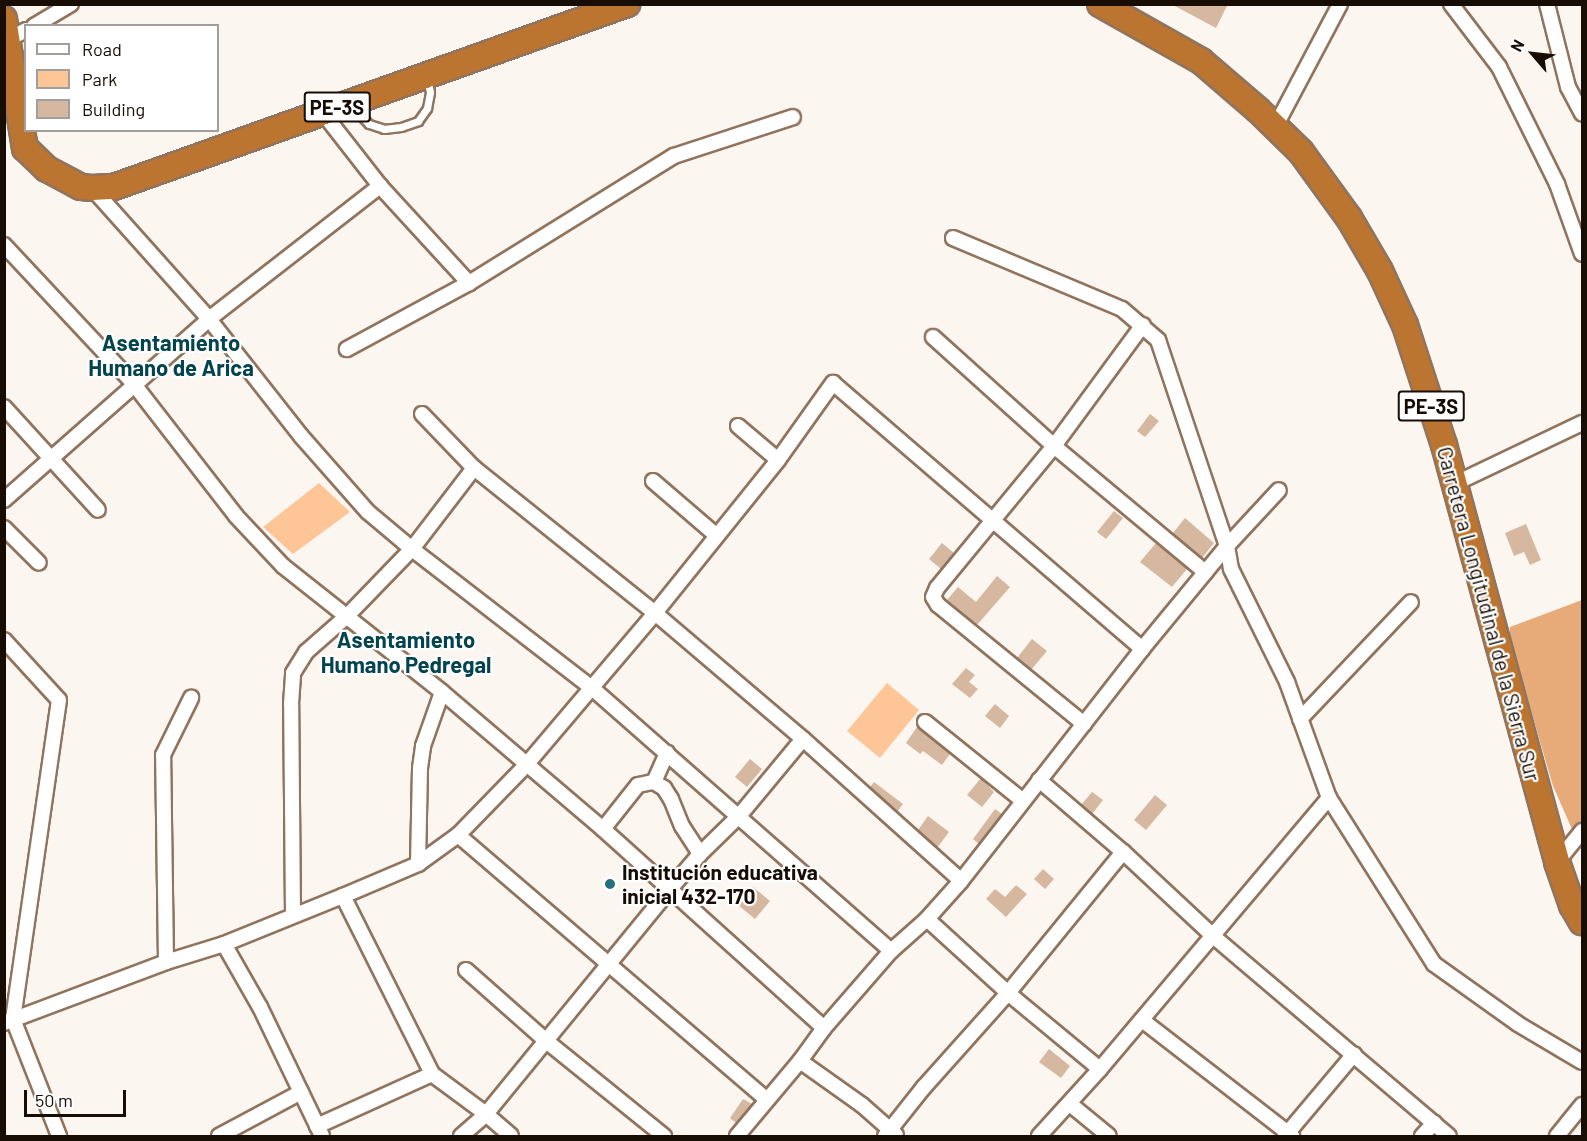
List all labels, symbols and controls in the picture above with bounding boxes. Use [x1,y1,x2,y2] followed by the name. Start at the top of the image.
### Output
[24,24,219,132] legend
[1503,24,1563,84] north arrow
[1506,36,1528,54] text: N
[82,38,122,60] text: Road
[82,68,117,90] text: Park
[302,90,372,124] road number: PE-3S
[82,98,145,120] text: Building
[88,329,254,380] district label: Asentamiento Humano de Arica
[1396,389,1466,423] road number: PE-3S
[1432,444,1546,784] street label: Carretera Longitudinal de la Sierra Sur
[321,626,491,678] district label: Asentamiento Humano Pedregal
[622,859,818,909] place label: Institución educativa inicial 432-170
[603,877,617,891] marker: Institución educativa inicial 432-170
[27,1078,129,1116] scale bar
[35,1089,73,1111] text: 50 m

